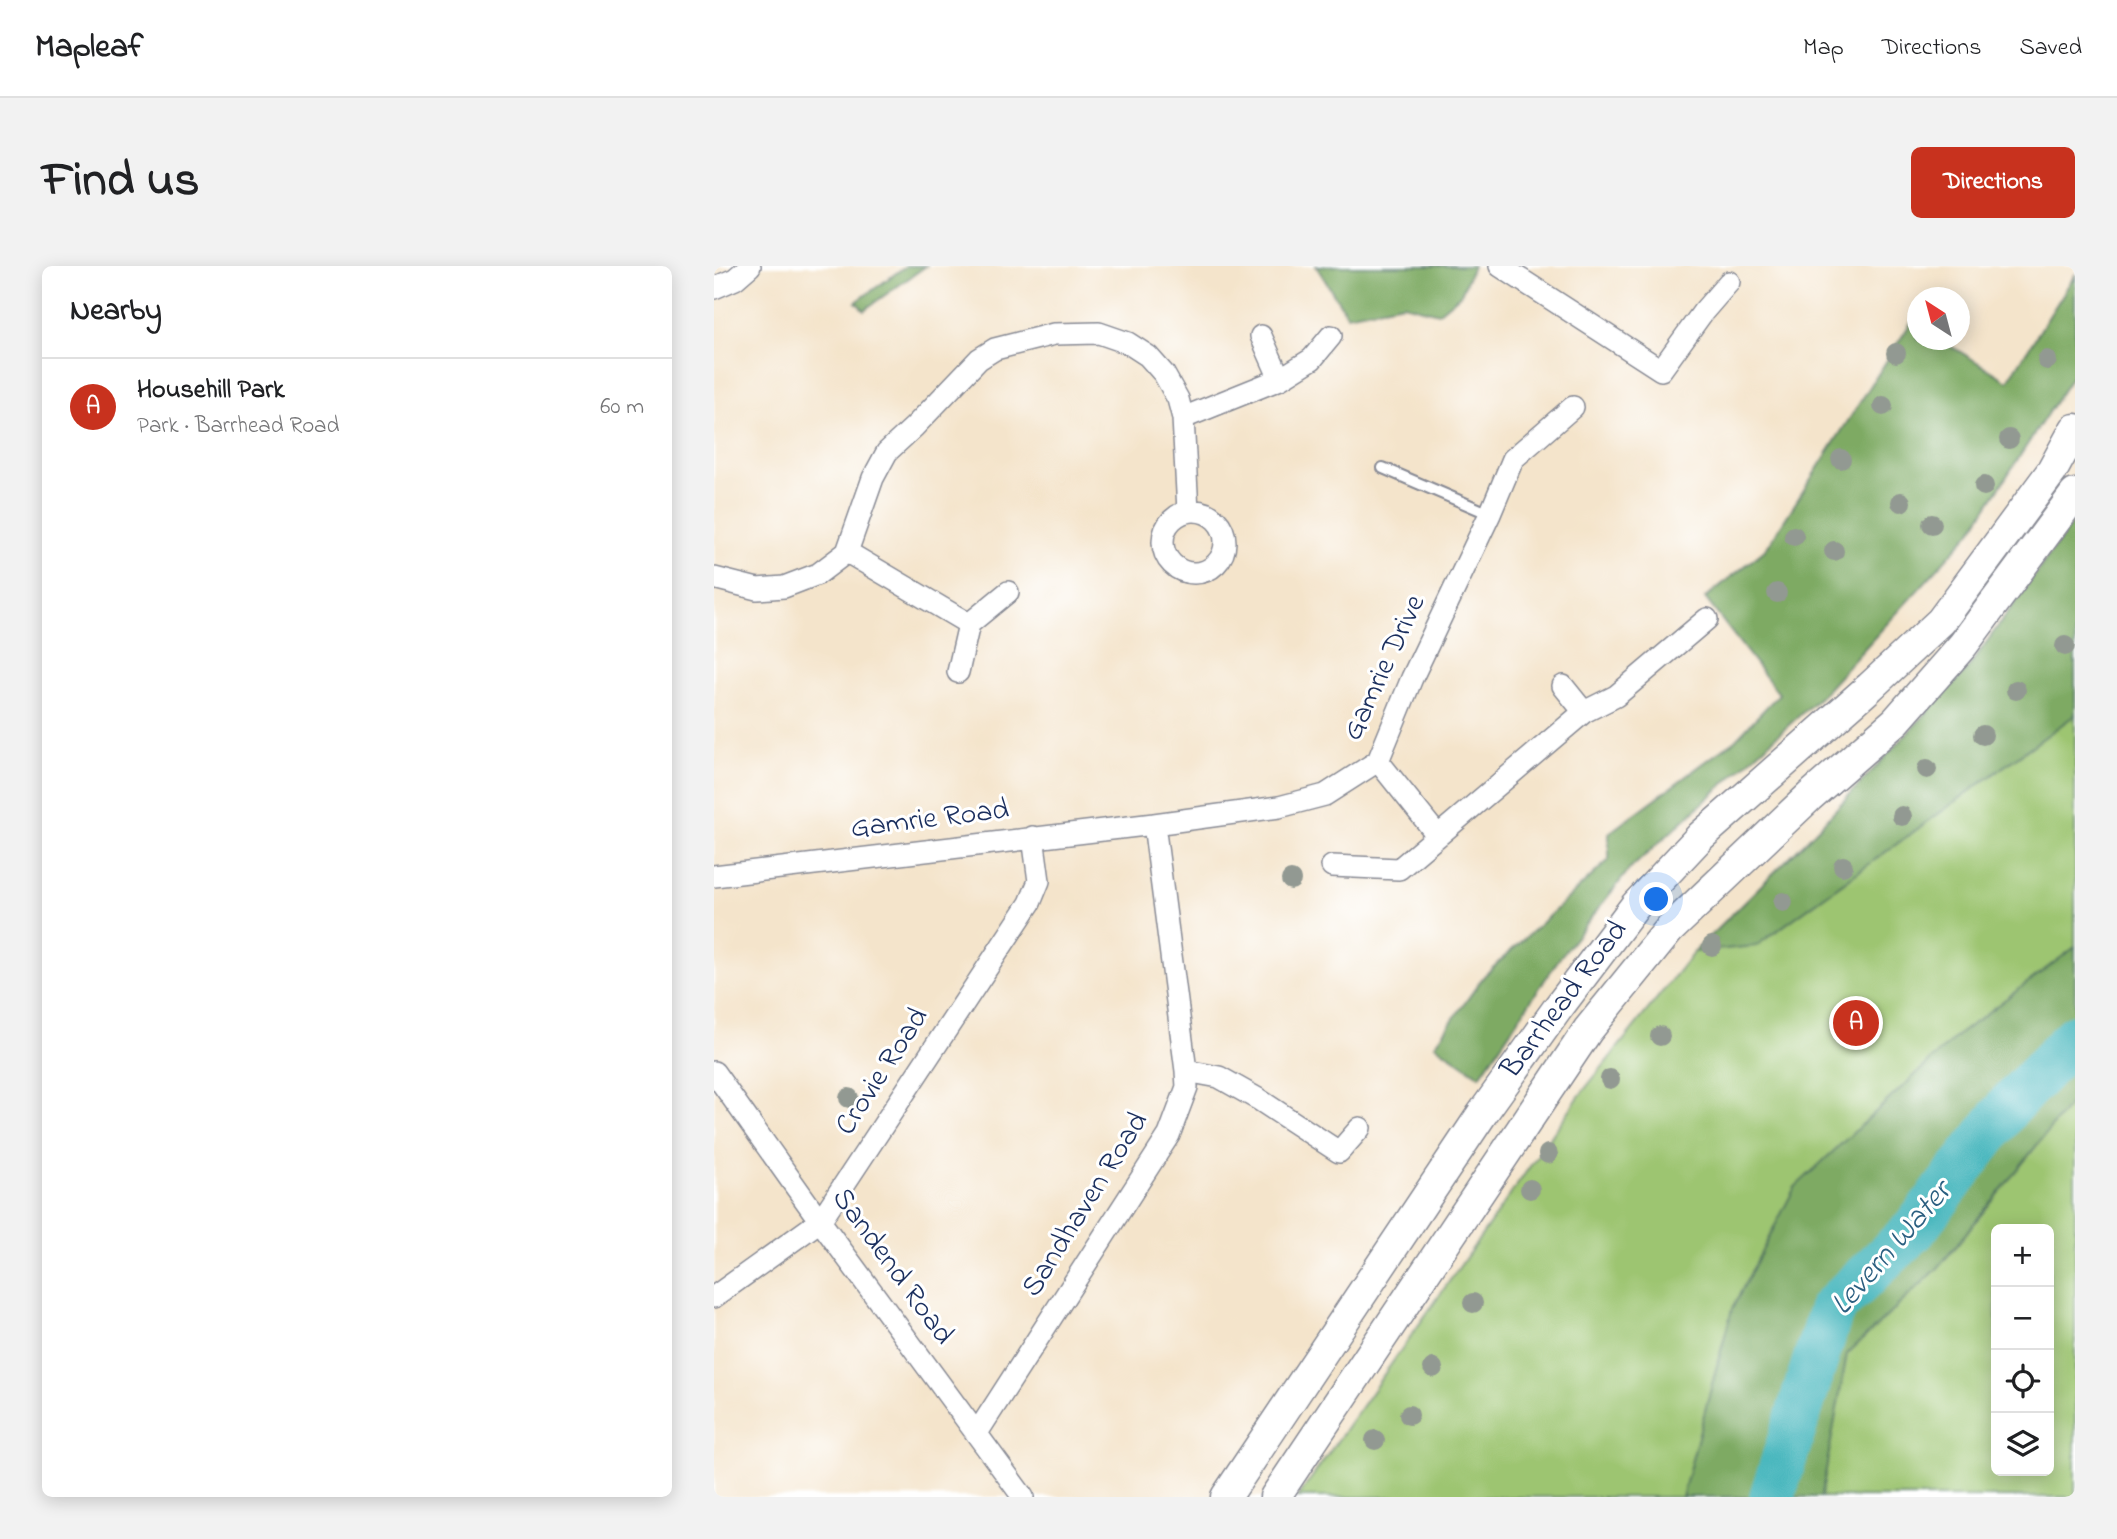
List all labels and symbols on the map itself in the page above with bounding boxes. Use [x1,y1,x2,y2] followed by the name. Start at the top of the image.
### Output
[1907,287,1970,350] north arrow
[1332,587,1438,748] street label: Gamrie Drive
[848,788,1012,852] street label: Gamrie Road
[1639,882,1673,916] your location
[1490,911,1639,1089] street label: Barrhead Road
[1833,997,1879,1049] pin: A
[825,999,941,1145] street label: Crovie Road
[1011,1104,1161,1306] street label: Sandhaven Road
[1820,1168,1966,1327] water label: Levern Water
[820,1179,964,1355] street label: Sandend Road

